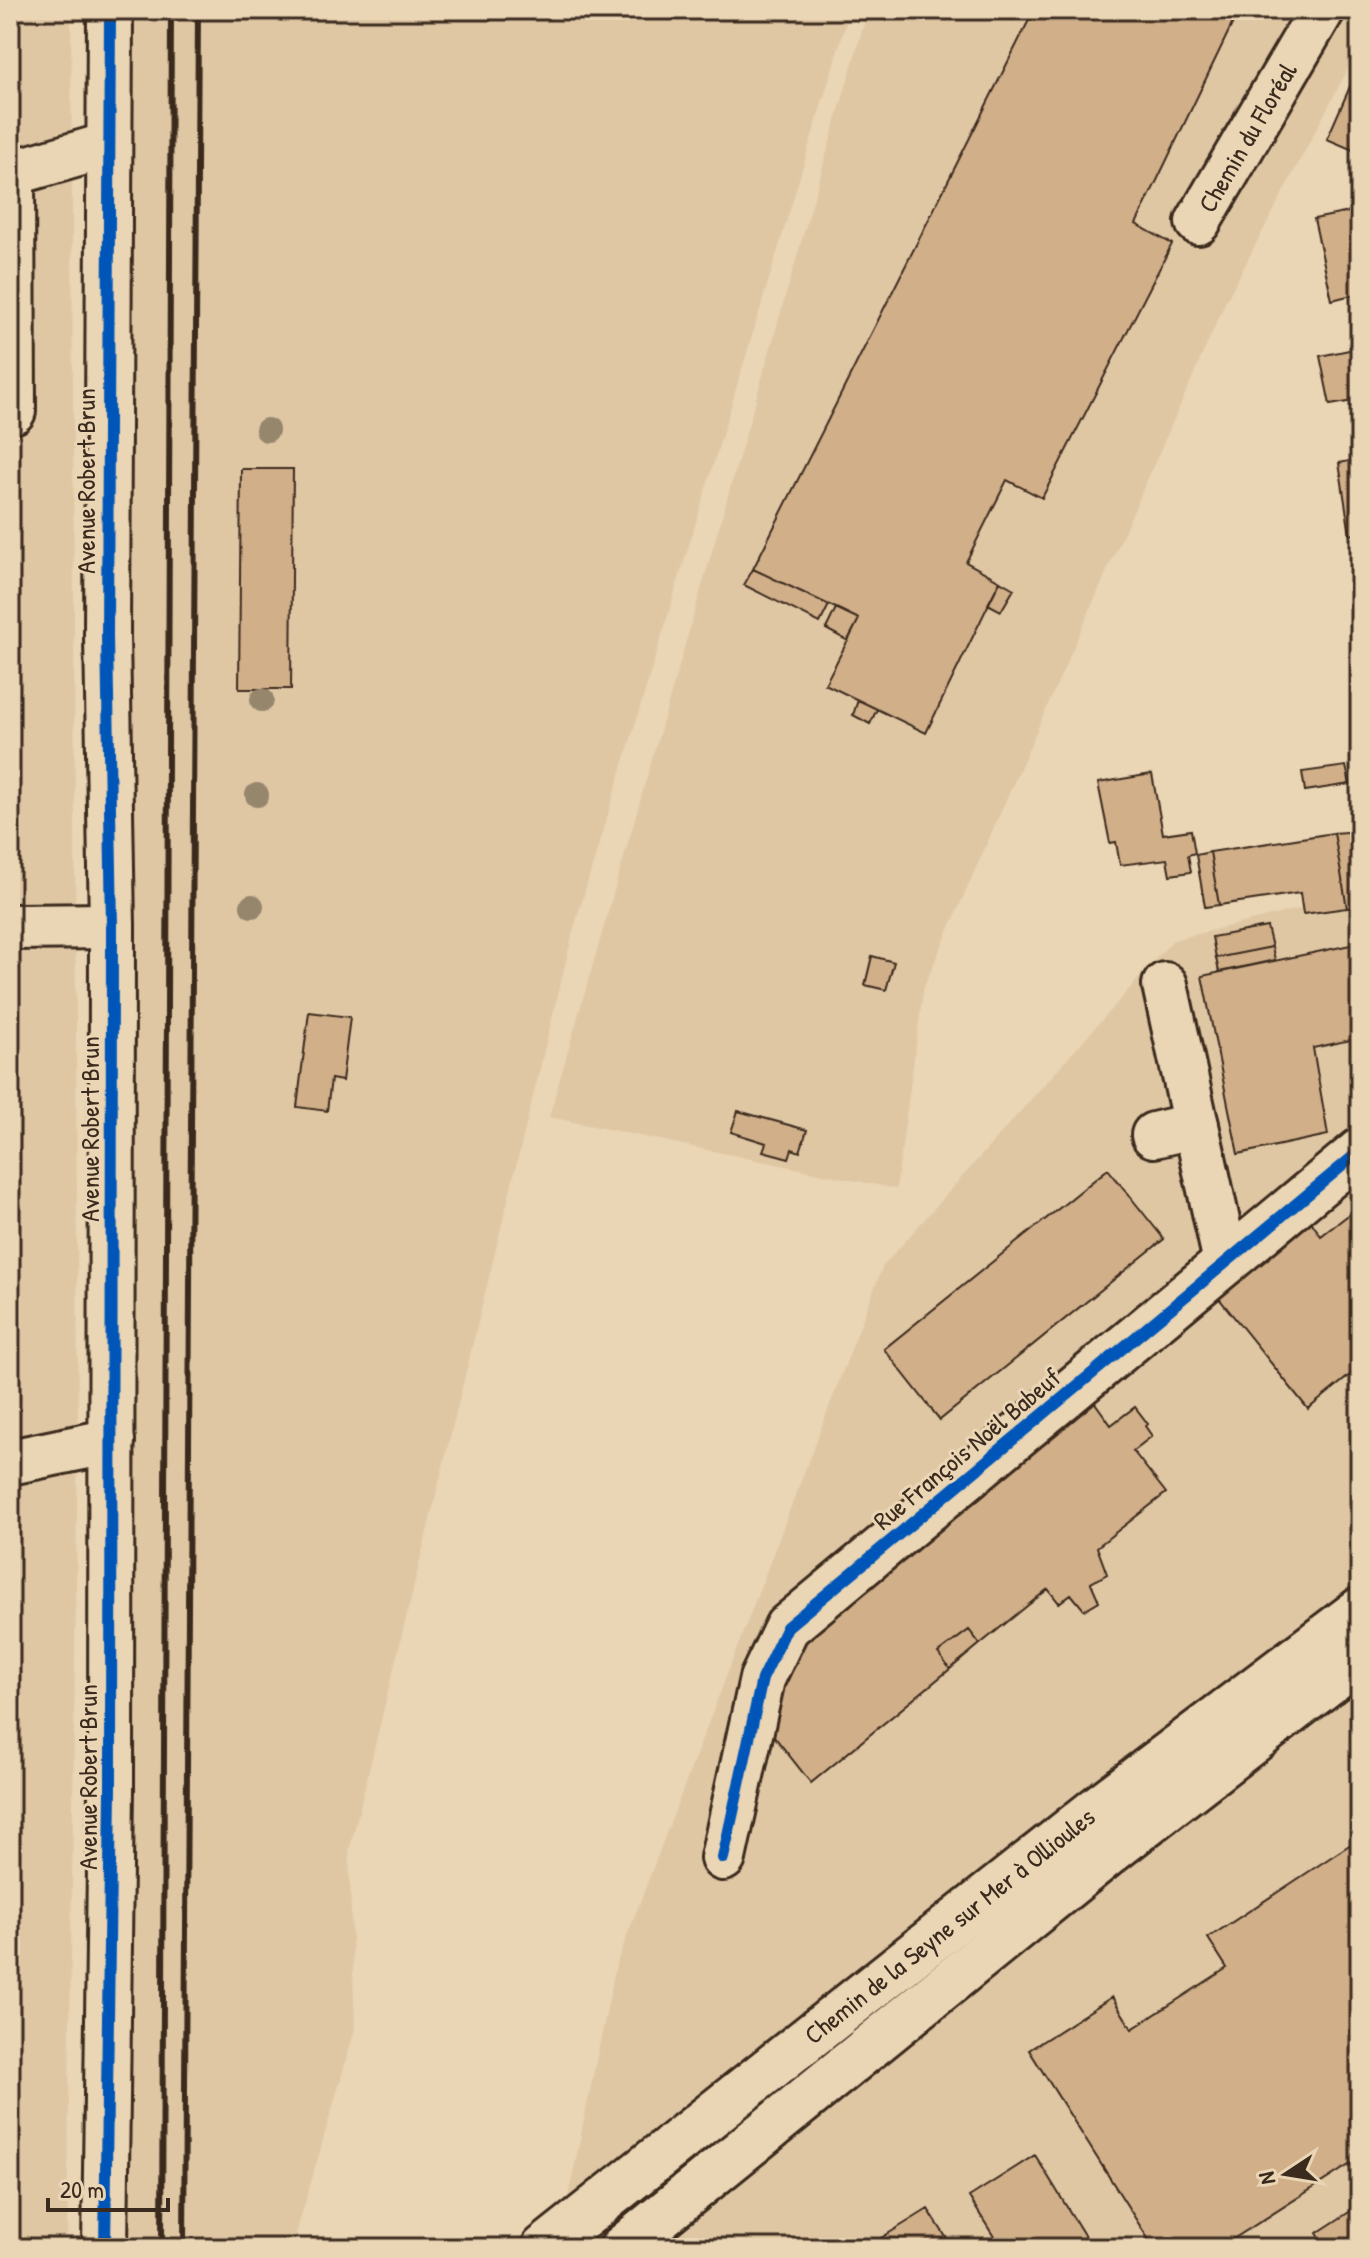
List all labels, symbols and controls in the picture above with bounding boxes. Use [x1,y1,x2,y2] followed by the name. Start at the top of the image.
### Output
[1190,56,1305,218] street label: Chemin du Floréal
[68,388,103,574] street label: Avenue Robert Brun
[72,1036,107,1222] street label: Avenue Robert Brun
[866,1359,1068,1537] street label: Rue François Noël Babeuf
[70,1684,105,1870] street label: Avenue Robert Brun
[797,1799,1102,2052] street label: Chemin de la Seyne sur Mer à Ollioules
[1246,2134,1326,2214] north arrow
[48,2162,168,2212] scale bar
[1250,2169,1282,2187] text: N
[60,2173,104,2205] text: 20 m

